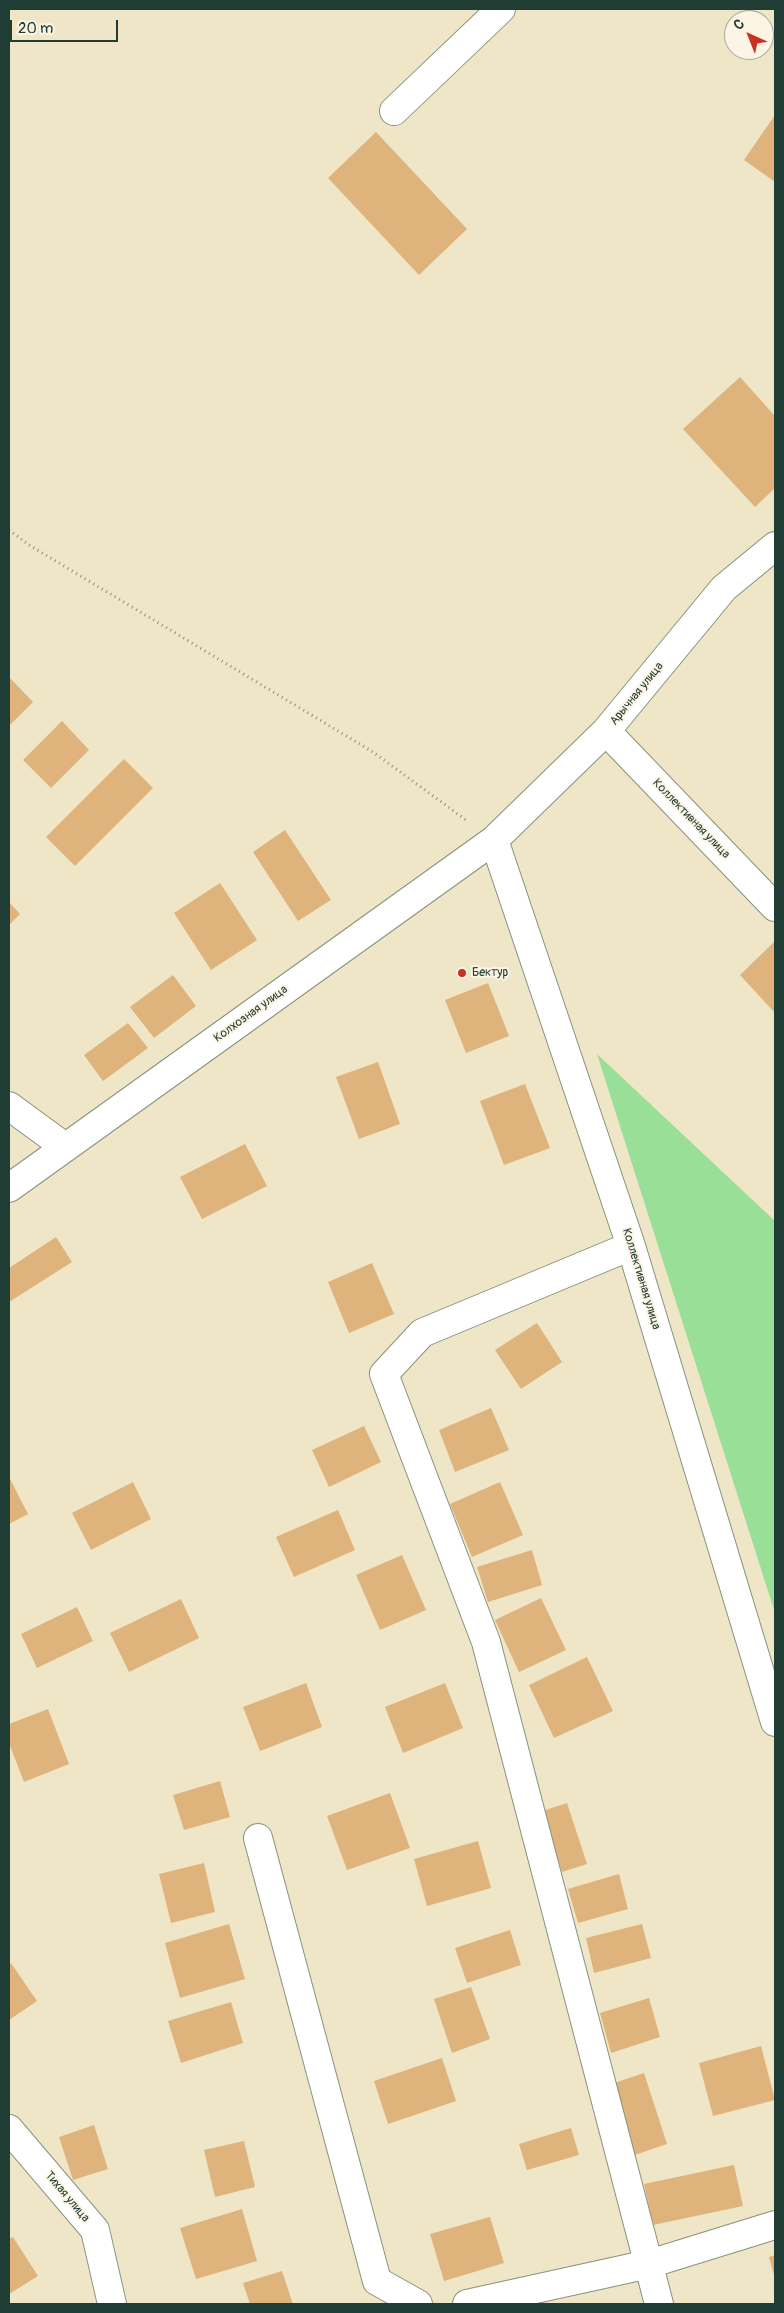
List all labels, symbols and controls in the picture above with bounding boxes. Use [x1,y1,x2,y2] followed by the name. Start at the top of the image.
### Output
[12,10,120,42] scale bar
[724,10,774,60] north arrow
[730,15,748,34] text: С
[18,19,53,38] text: 20 m
[607,660,667,728] street label: Арычная улица
[649,776,733,862] street label: Коллективная улица
[472,966,508,980] place label: Бектур
[456,967,468,979] marker: Бектур
[211,982,291,1046] street label: Колхозная улица
[619,1227,663,1331] street label: Коллективная улица
[42,2169,92,2225] street label: Тихая улица

